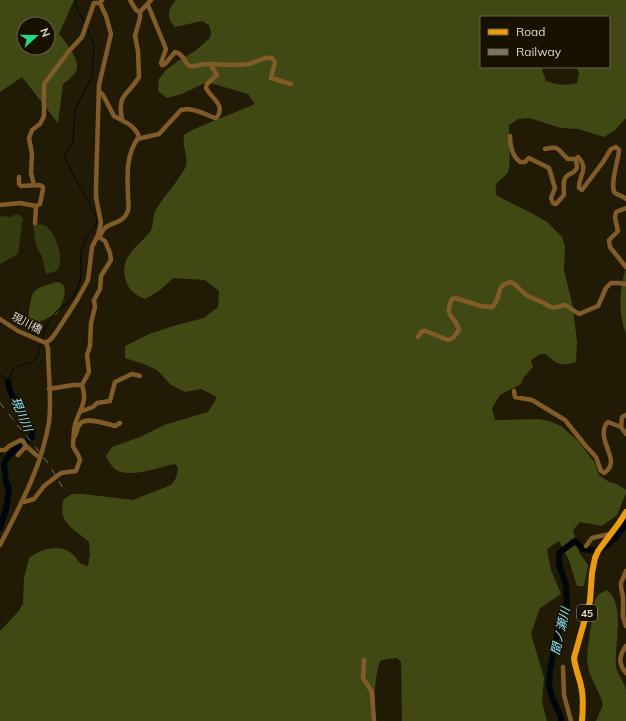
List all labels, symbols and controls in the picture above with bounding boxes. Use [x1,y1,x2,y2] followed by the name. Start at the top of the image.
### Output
[16,16,56,56] north arrow
[480,16,610,68] legend
[516,24,545,39] text: Road
[37,26,53,39] text: N
[516,44,562,59] text: Railway
[9,309,45,337] street label: 現川橋
[8,394,37,435] water label: 現川川
[547,604,573,656] water label: 間ノ瀬川
[577,605,597,621] road number: 45

